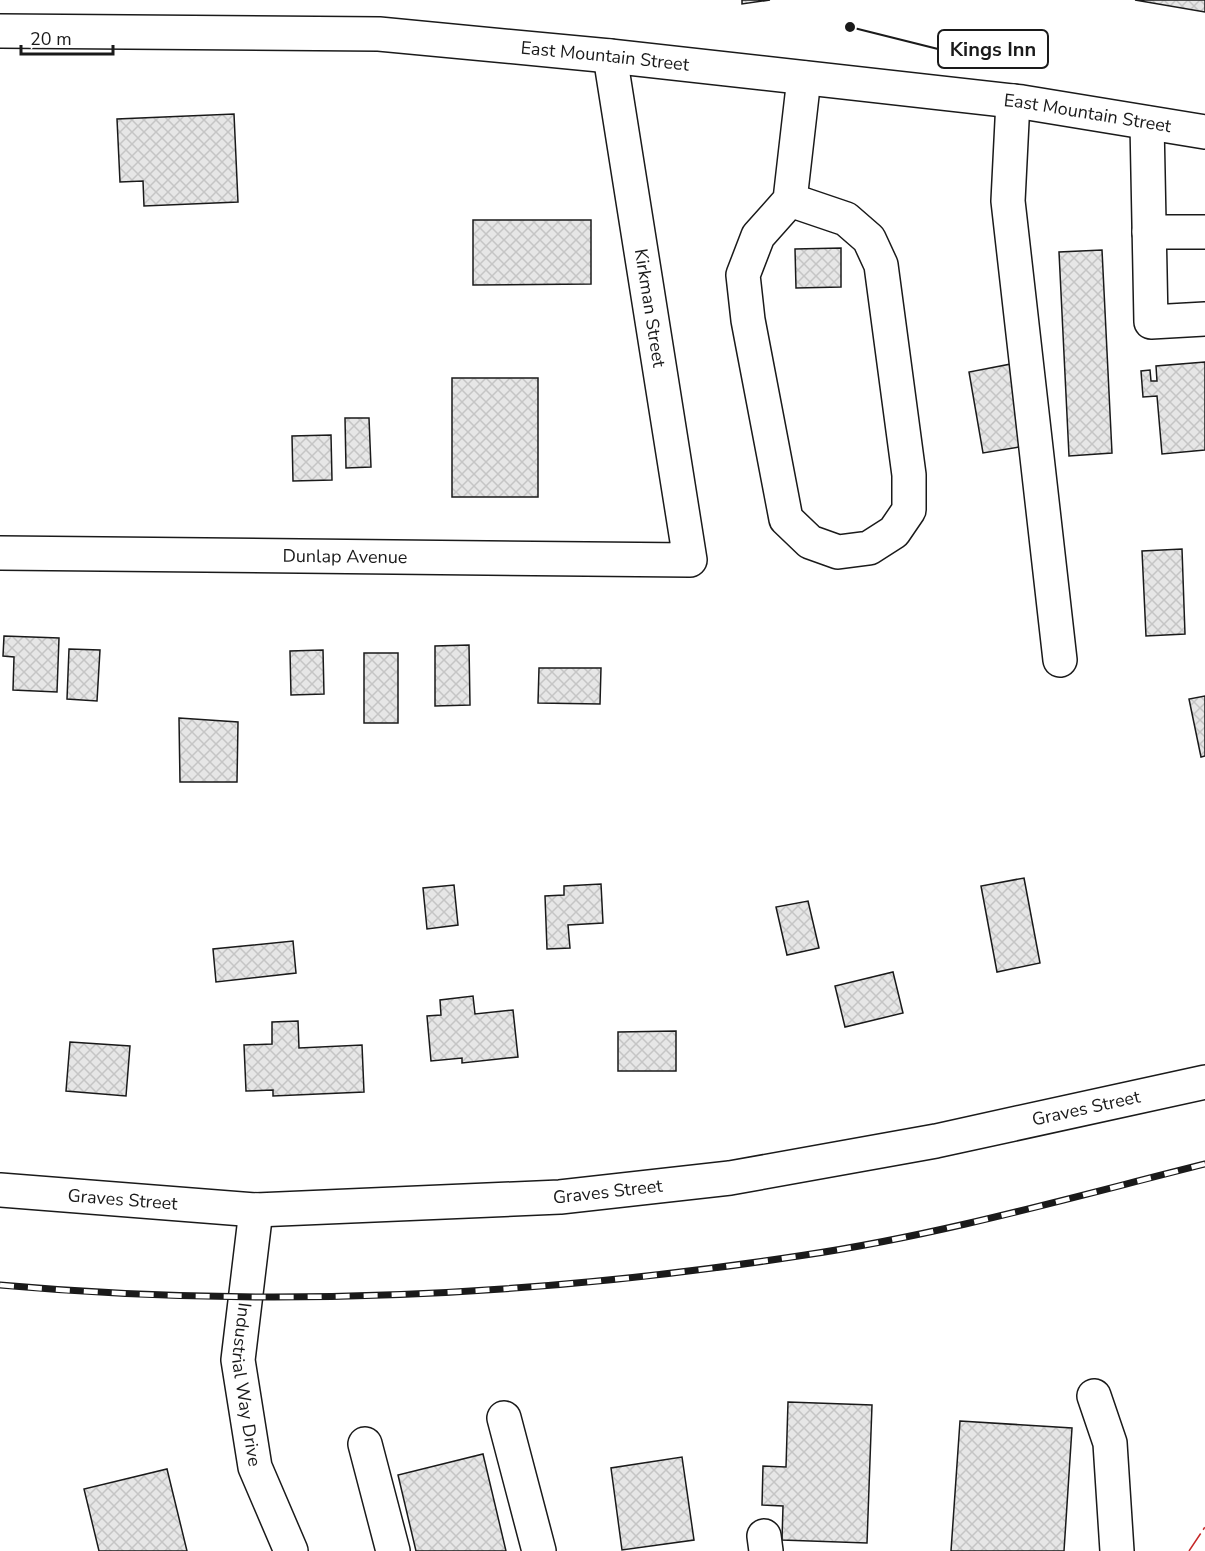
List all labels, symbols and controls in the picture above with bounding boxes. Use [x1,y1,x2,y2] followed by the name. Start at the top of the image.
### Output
[21,18,112,56] scale bar
[30,27,72,51] text: 20 m
[938,30,1048,68] callout: Kings Inn
[520,36,691,77] street label: East Mountain Street
[950,36,1036,63] text: Kings Inn
[1003,88,1174,138] street label: East Mountain Street
[629,247,671,370] street label: Kirkman Street
[282,544,408,569] street label: Dunlap Avenue
[1030,1084,1143,1132] street label: Graves Street
[552,1174,664,1209] street label: Graves Street
[67,1183,179,1216] street label: Graves Street
[226,1301,267,1468] street label: Industrial Way Drive

